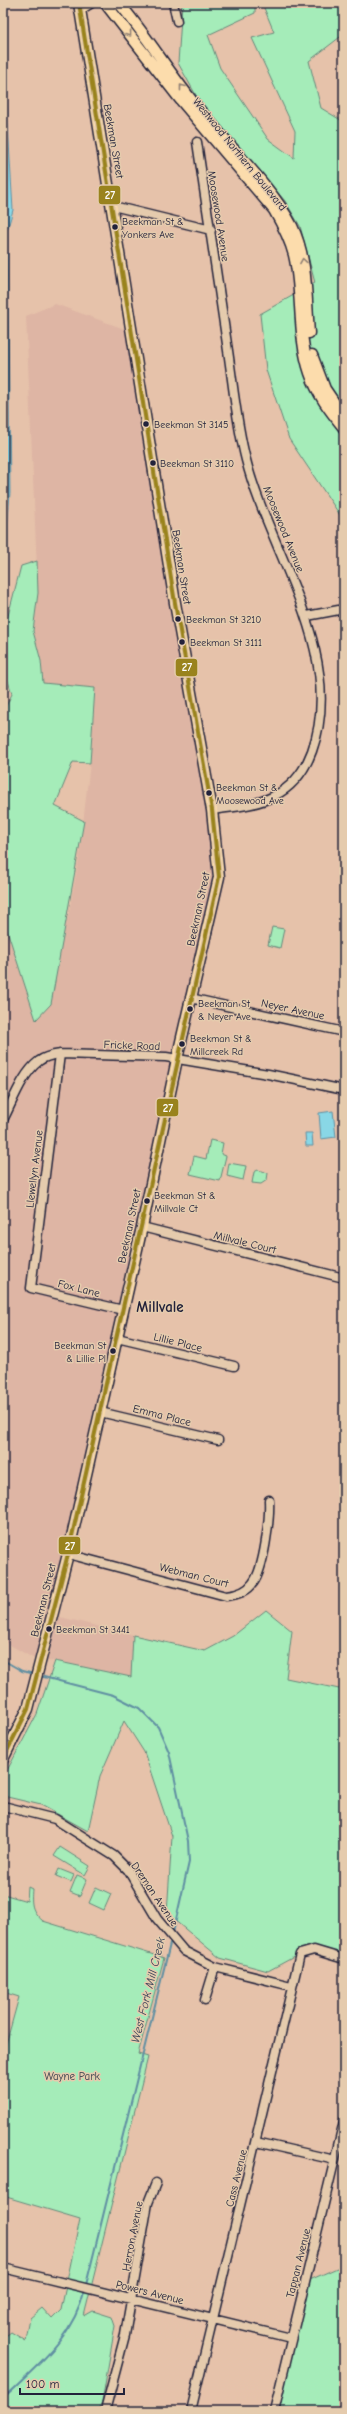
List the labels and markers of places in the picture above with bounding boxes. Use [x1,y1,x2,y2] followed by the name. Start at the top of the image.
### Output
[122,216,184,241] place label: Beekman St & Yonkers Ave
[110,222,120,232] marker: Beekman St & Yonkers Ave
[141,419,151,429] marker: Beekman St 3145
[154,419,228,431] place label: Beekman St 3145
[148,458,158,468] marker: Beekman St 3110
[160,458,234,470] place label: Beekman St 3110
[173,614,183,624] marker: Beekman St 3210
[186,614,261,626] place label: Beekman St 3210
[177,637,187,647] marker: Beekman St 3111
[190,637,262,649] place label: Beekman St 3111
[216,782,284,807] place label: Beekman St & Moosewood Ave
[204,788,214,798] marker: Beekman St & Moosewood Ave
[198,998,251,1023] place label: Beekman St & Neyer Ave
[185,1004,195,1014] marker: Beekman St & Neyer Ave
[190,1033,252,1058] place label: Beekman St & Millcreek Rd
[177,1039,187,1049] marker: Beekman St & Millcreek Rd
[154,1190,216,1215] place label: Beekman St & Millvale Ct
[142,1196,152,1206] marker: Beekman St & Millvale Ct
[54,1340,107,1365] place label: Beekman St & Lillie Pl
[108,1346,118,1356] marker: Beekman St & Lillie Pl
[44,1624,54,1634] marker: Beekman St 3441
[56,1624,130,1636] place label: Beekman St 3441

